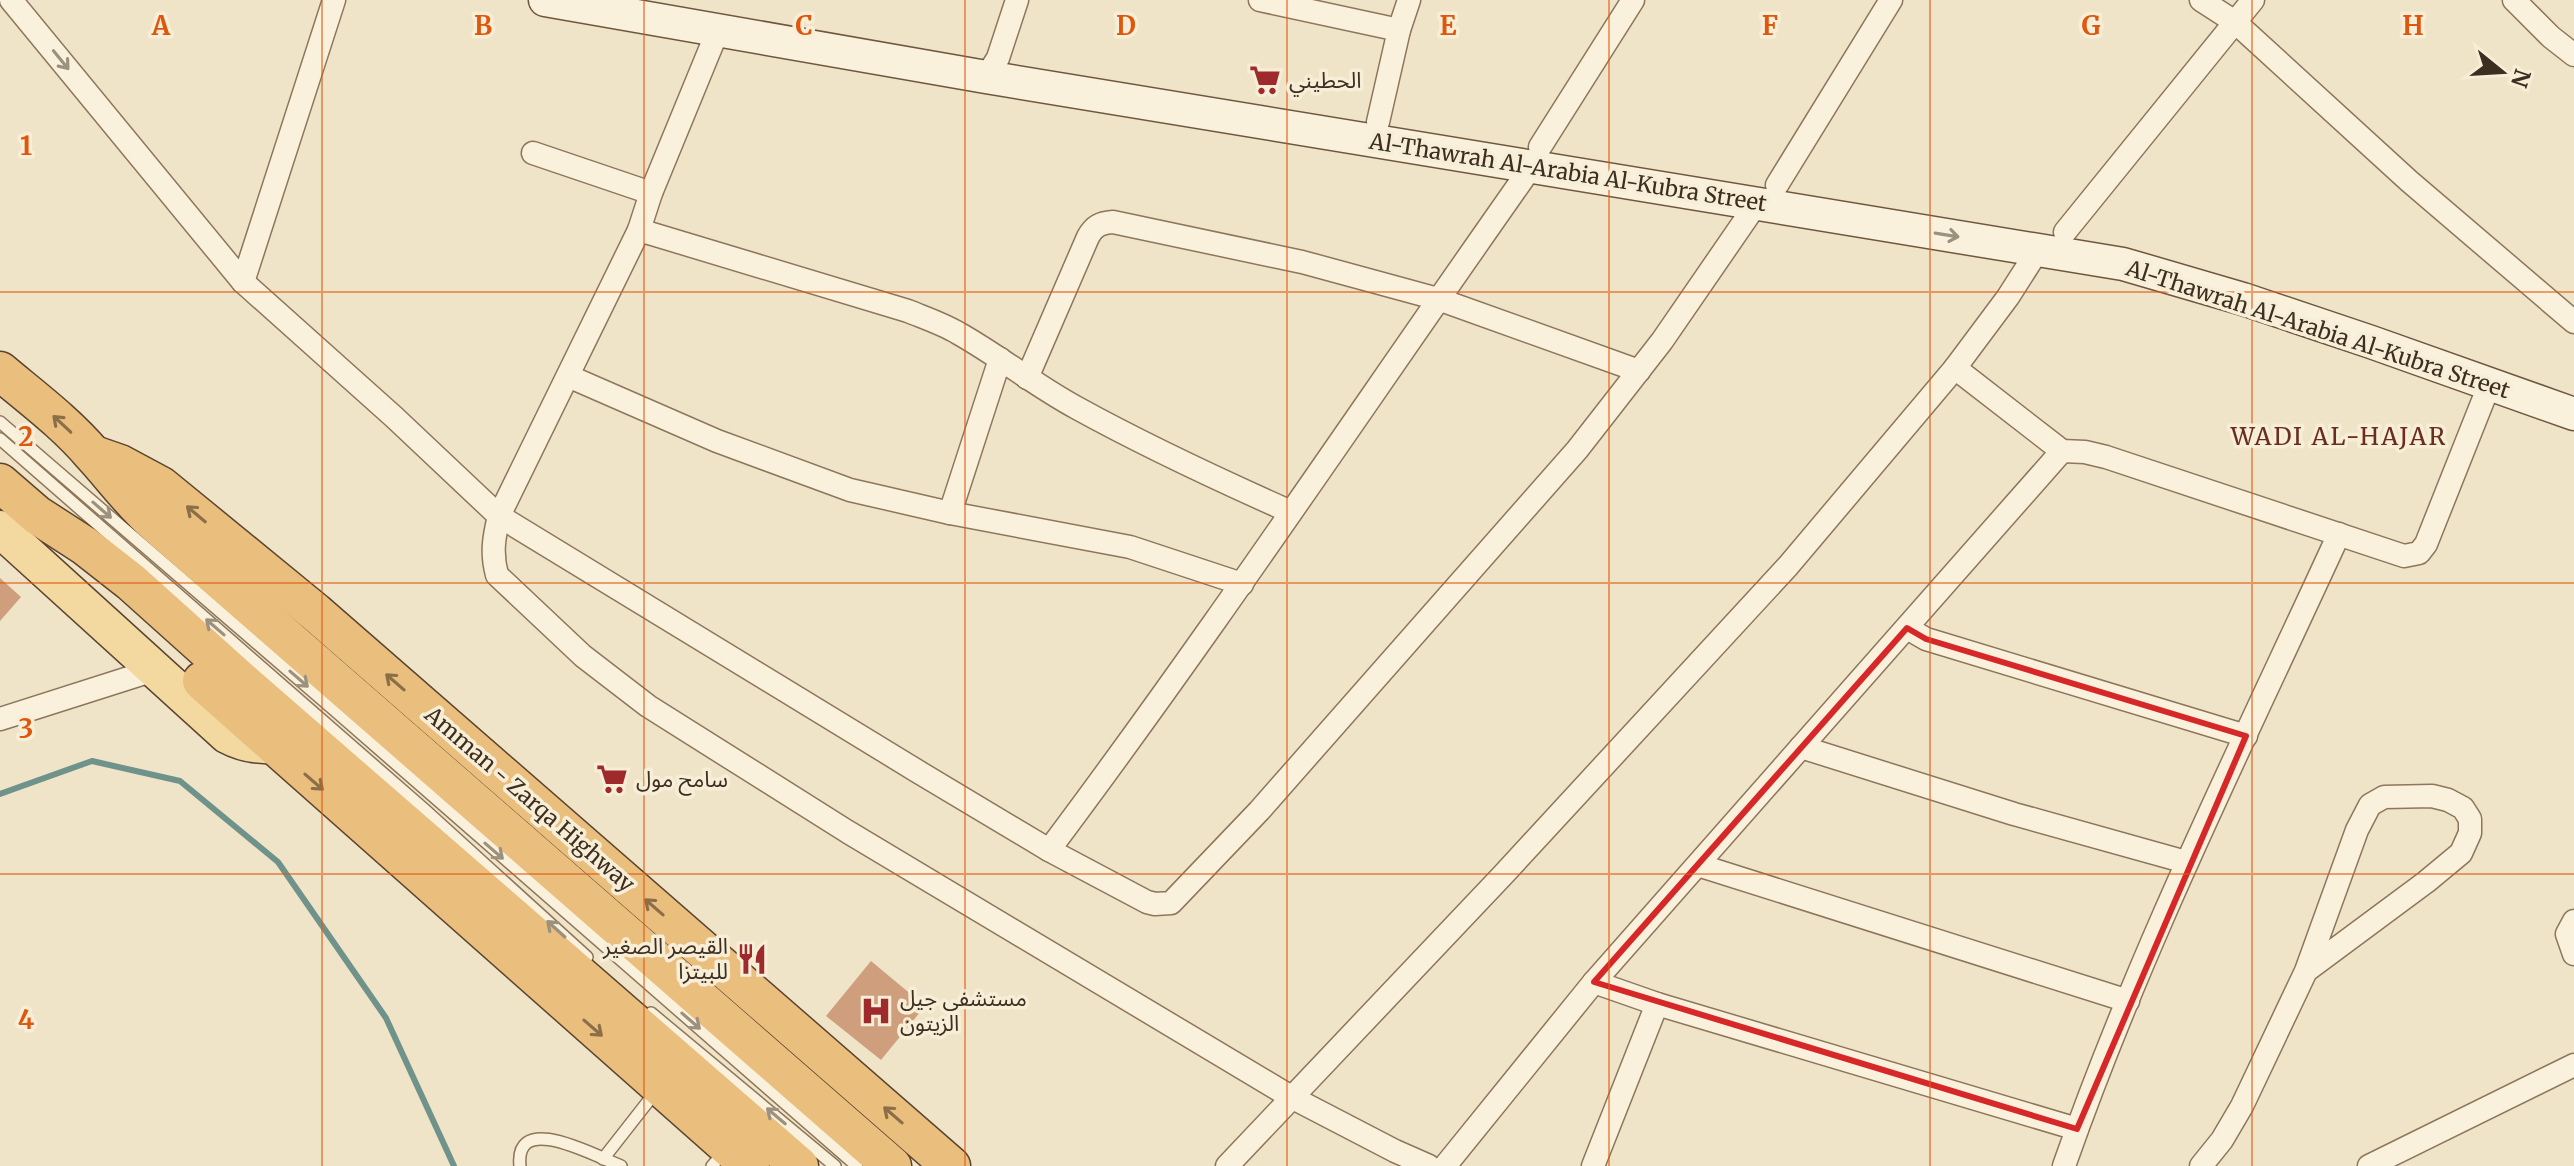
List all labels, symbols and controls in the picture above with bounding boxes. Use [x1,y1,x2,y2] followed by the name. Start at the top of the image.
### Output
[151,9,171,42] text: A
[474,9,492,42] text: B
[795,9,813,42] text: C
[1116,9,1136,42] text: D
[1440,9,1457,42] text: E
[1762,9,1778,42] text: F
[2082,9,2101,42] text: G
[2402,9,2424,42] text: H
[2462,32,2542,112] north arrow
[52,49,70,70] one-way arrow
[1248,63,1282,97] supermarket icon: الحطيني
[1289,66,1362,97] place label: الحطيني
[2505,66,2537,91] text: N
[1366,127,1769,217] street label: Al-Thawrah Al-Arabia Al-Kubra Street
[20,129,32,162] text: 1
[1934,228,1959,243] one-way arrow
[2122,253,2514,405] street label: Al-Thawrah Al-Arabia Al-Kubra Street
[52,415,72,434] one-way arrow
[18,420,34,453] text: 2
[2230,421,2447,452] district label: WADI AL-HAJAR
[91,500,111,518] one-way arrow
[186,505,207,523] one-way arrow
[205,619,225,637] one-way arrow
[288,670,308,688] one-way arrow
[385,673,405,691] one-way arrow
[419,700,641,898] street label: Amman - Zarqa Highway
[19,712,33,745] text: 3
[595,762,629,796] supermarket icon: سامح مول
[636,765,728,796] place label: سامح مول
[304,773,324,791] one-way arrow
[484,841,504,859] one-way arrow
[645,899,665,917] one-way arrow
[547,921,567,939] one-way arrow
[602,932,728,985] place label: القيصر الصغير للبيتزا
[735,942,769,976] restaurant icon: القيصر الصغير للبيتزا
[900,984,1027,1037] place label: مستشفى جيل الزيتون
[859,994,893,1028] hospital icon: مستشفى جيل الزيتون
[18,1003,35,1036] text: 4
[680,1012,700,1030] one-way arrow
[583,1018,603,1036] one-way arrow
[883,1106,903,1124] one-way arrow
[766,1107,786,1125] one-way arrow

